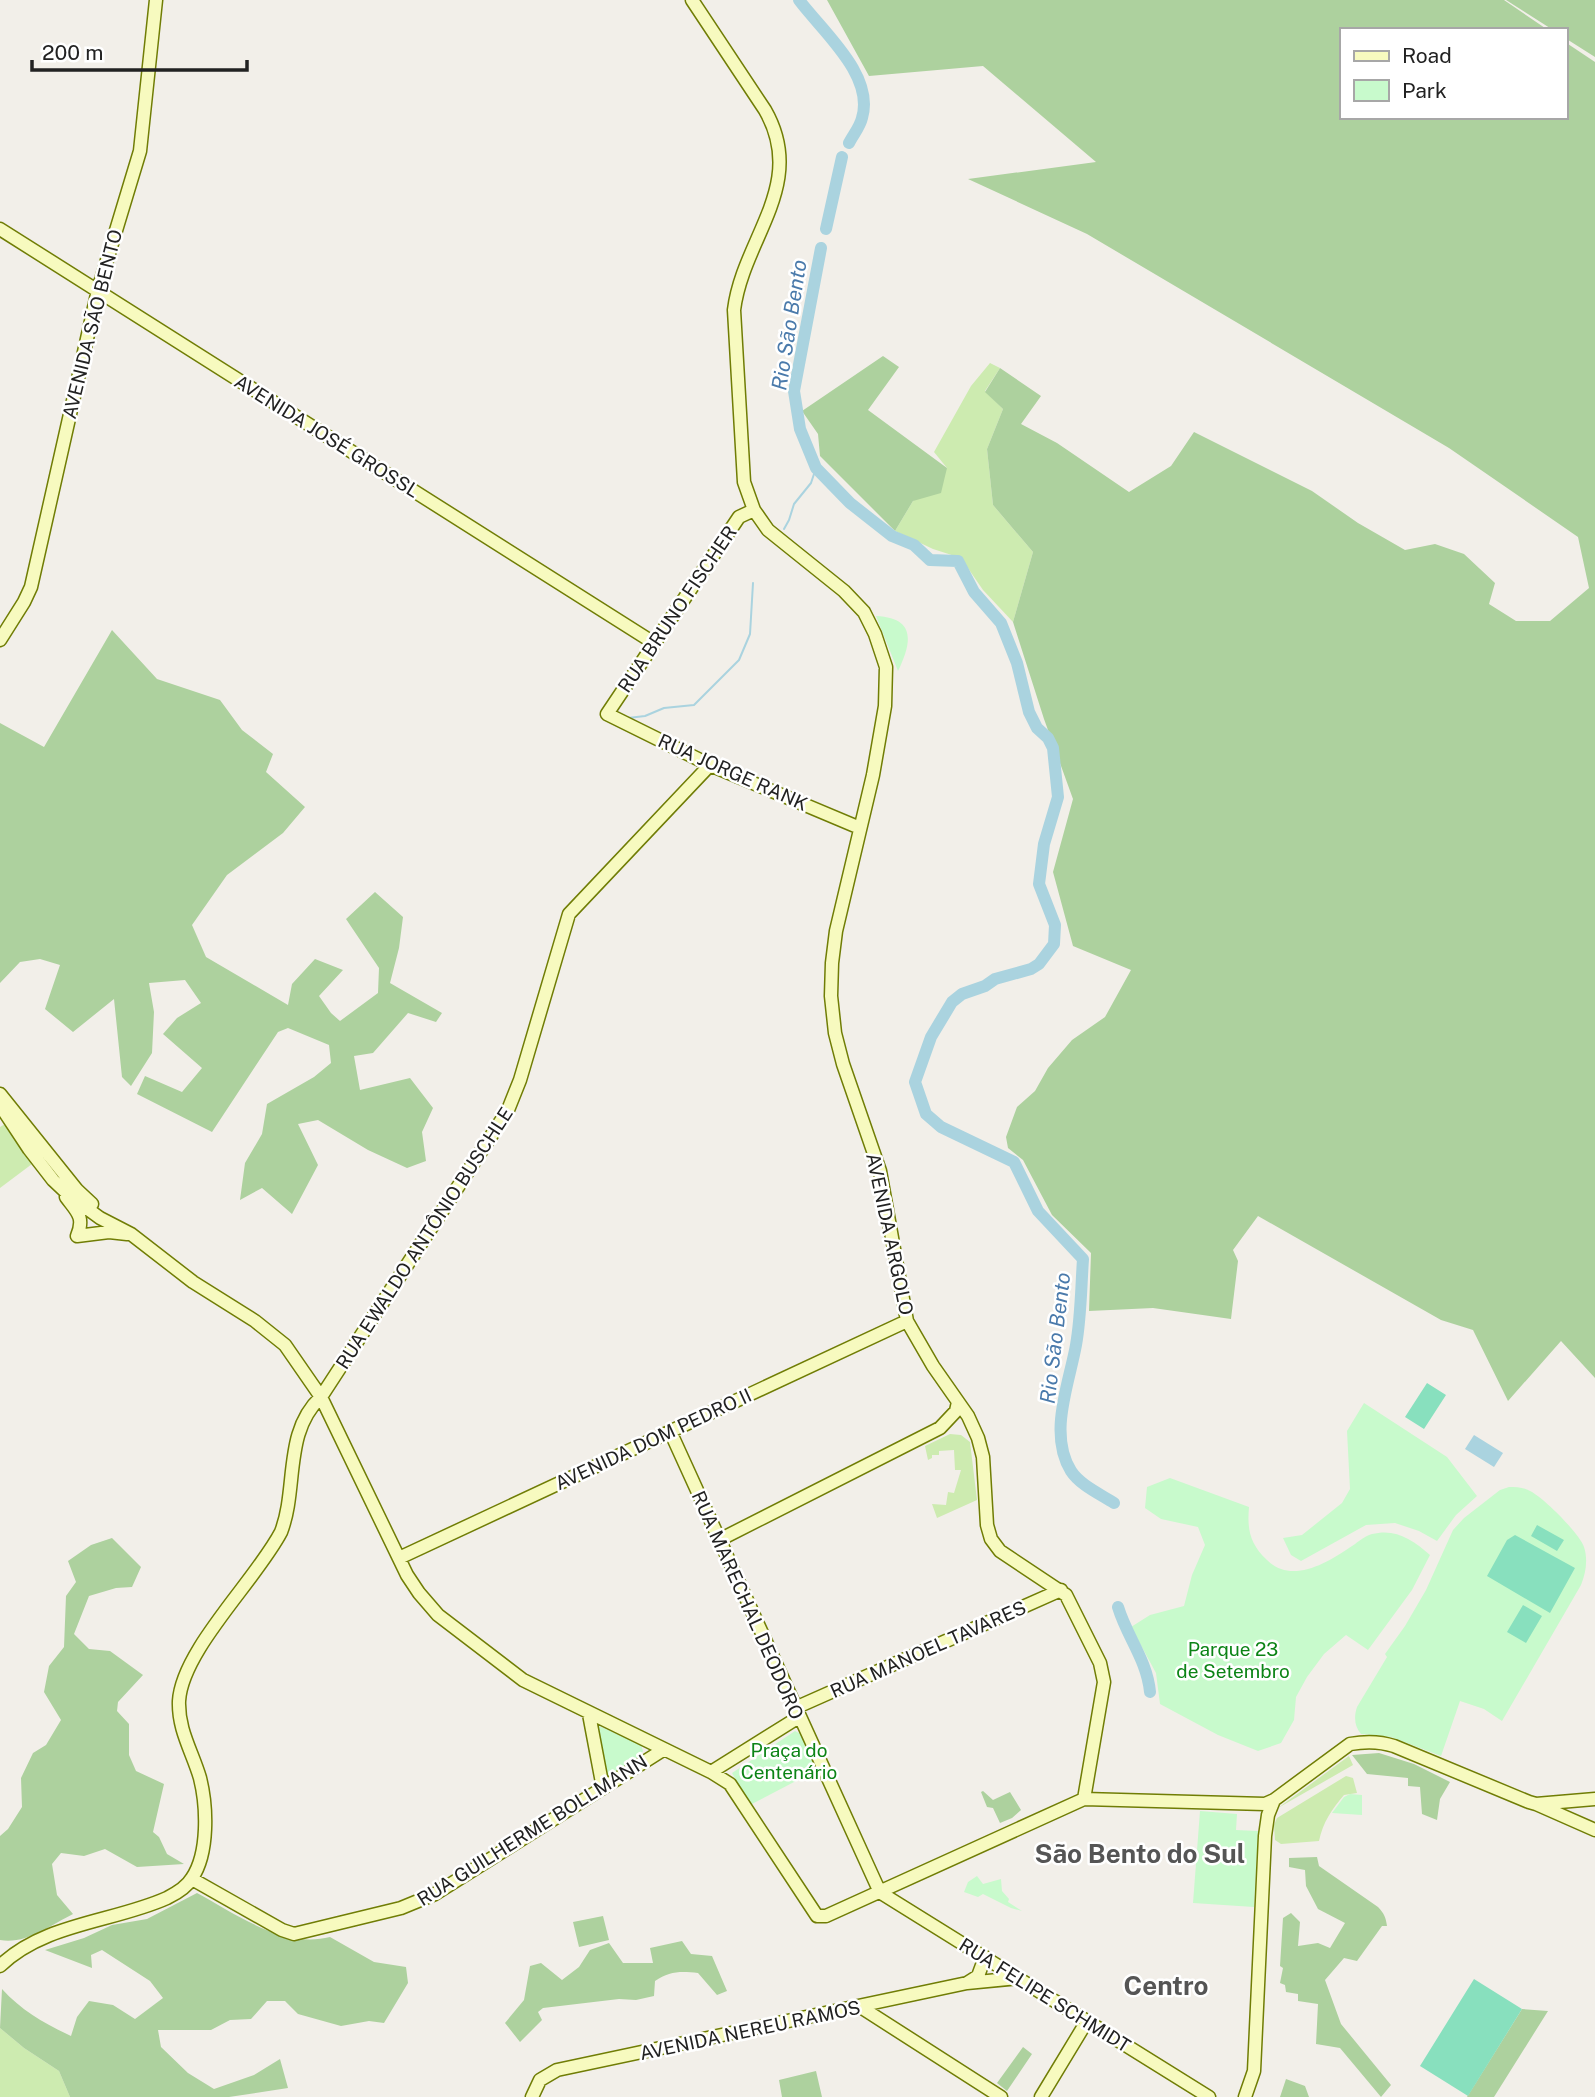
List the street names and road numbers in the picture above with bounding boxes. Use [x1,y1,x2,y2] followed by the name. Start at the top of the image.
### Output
[58,227,126,421] street label: AVENIDA SÃO BENTO
[231,370,423,502] street label: AVENIDA JOSÉ GROSSL
[613,521,741,697] street label: RUA BRUNO FISCHER
[655,729,811,815] street label: RUA JORGE RANK
[331,1103,517,1373] street label: RUA EWALDO ANTÔNIO BUSCHLE
[862,1151,918,1317] street label: AVENIDA ARGOLO
[551,1384,755,1494] street label: AVENIDA DOM PEDRO II
[688,1487,808,1723] street label: RUA MARECHAL DEODORO
[827,1596,1029,1702] street label: RUA MANOEL TAVARES
[413,1750,651,1910] street label: RUA GUILHERME BOLLMANN
[955,1933,1135,2057] street label: RUA FELIPE SCHMIDT
[638,1996,862,2064] street label: AVENIDA NEREU RAMOS

